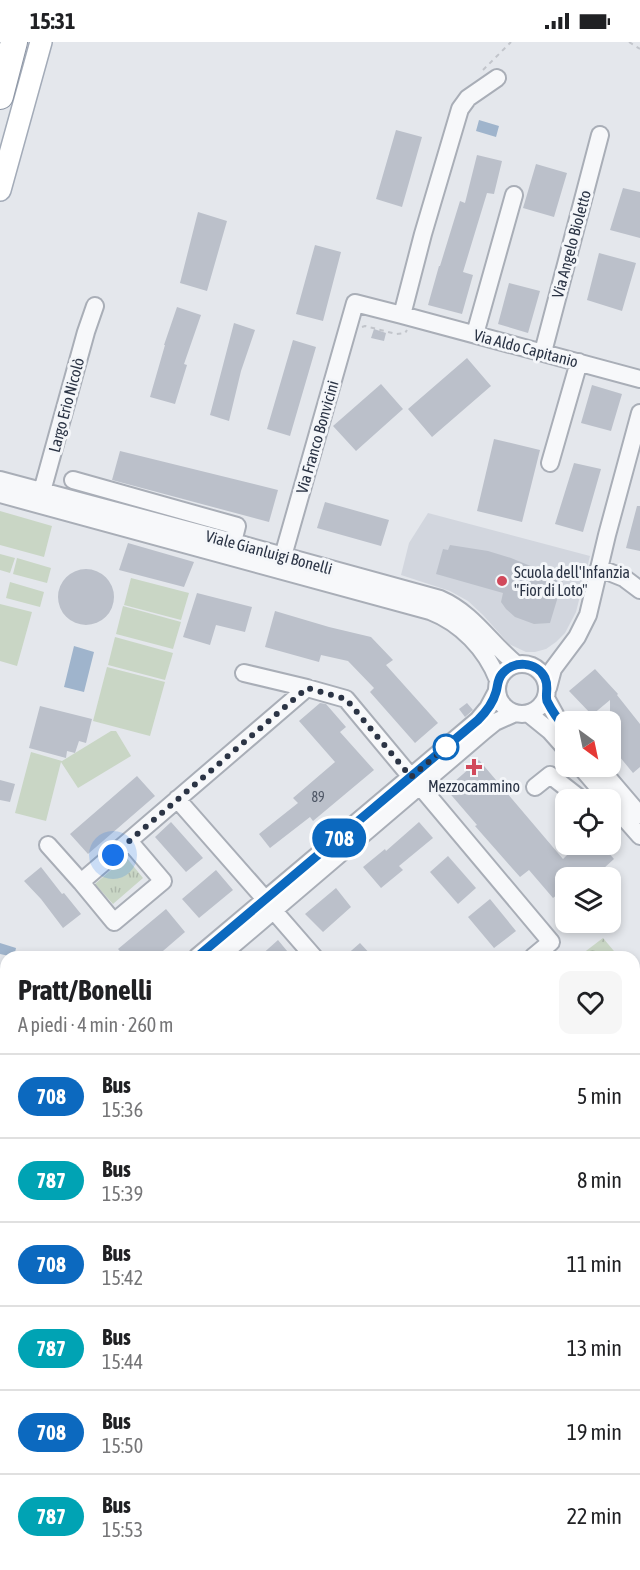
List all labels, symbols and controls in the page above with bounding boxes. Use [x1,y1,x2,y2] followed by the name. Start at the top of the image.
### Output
[30,8,75,34] text: 15:31
[548,188,595,300] street label: Via Angelo Bioletto
[472,325,580,372] street label: Via Aldo Capitanio
[45,356,88,455] street label: Largo Erio Nicolò
[292,378,342,496] street label: Via Franco Bonvicini
[203,526,334,579] street label: Viale Gianluigi Bonelli
[514,563,630,599] place label: Scuola dell'Infanzia "Fior di Loto"
[495,574,509,588] marker: Scuola dell'Infanzia "Fior di Loto"
[555,711,621,777] north arrow
[555,711,621,933] map controls
[433,734,459,760] unlabelled marker
[467,760,481,774] marker: Mezzocammino
[428,777,520,795] place label: Mezzocammino
[311,789,325,805] house number: 89
[555,789,621,855] button: locate
[304,818,374,858] line badge: 708
[324,826,354,850] text: 708
[98,840,128,870] your location
[555,867,621,933] button: layers
[559,971,622,1034] button: heart
[18,974,152,1006] text: Pratt/Bonelli
[18,1013,173,1036] text: A piedi · 4 min · 260 m
[102,1072,131,1098] text: Bus
[577,1083,622,1109] text: 5 min
[36,1084,66,1108] text: 708
[102,1098,143,1121] text: 15:36
[102,1156,131,1182] text: Bus
[577,1167,622,1193] text: 8 min
[36,1168,66,1192] text: 787
[102,1182,143,1205] text: 15:39
[102,1240,131,1266] text: Bus
[567,1251,622,1277] text: 11 min
[36,1252,66,1276] text: 708
[102,1266,143,1289] text: 15:42
[102,1324,131,1350] text: Bus
[567,1335,622,1361] text: 13 min
[36,1336,66,1360] text: 787
[102,1350,143,1373] text: 15:44
[102,1408,131,1434] text: Bus
[567,1419,622,1445] text: 19 min
[36,1420,66,1444] text: 708
[102,1434,143,1457] text: 15:50
[102,1492,131,1518] text: Bus
[567,1503,622,1529] text: 22 min
[36,1504,66,1528] text: 787
[102,1518,143,1541] text: 15:53

